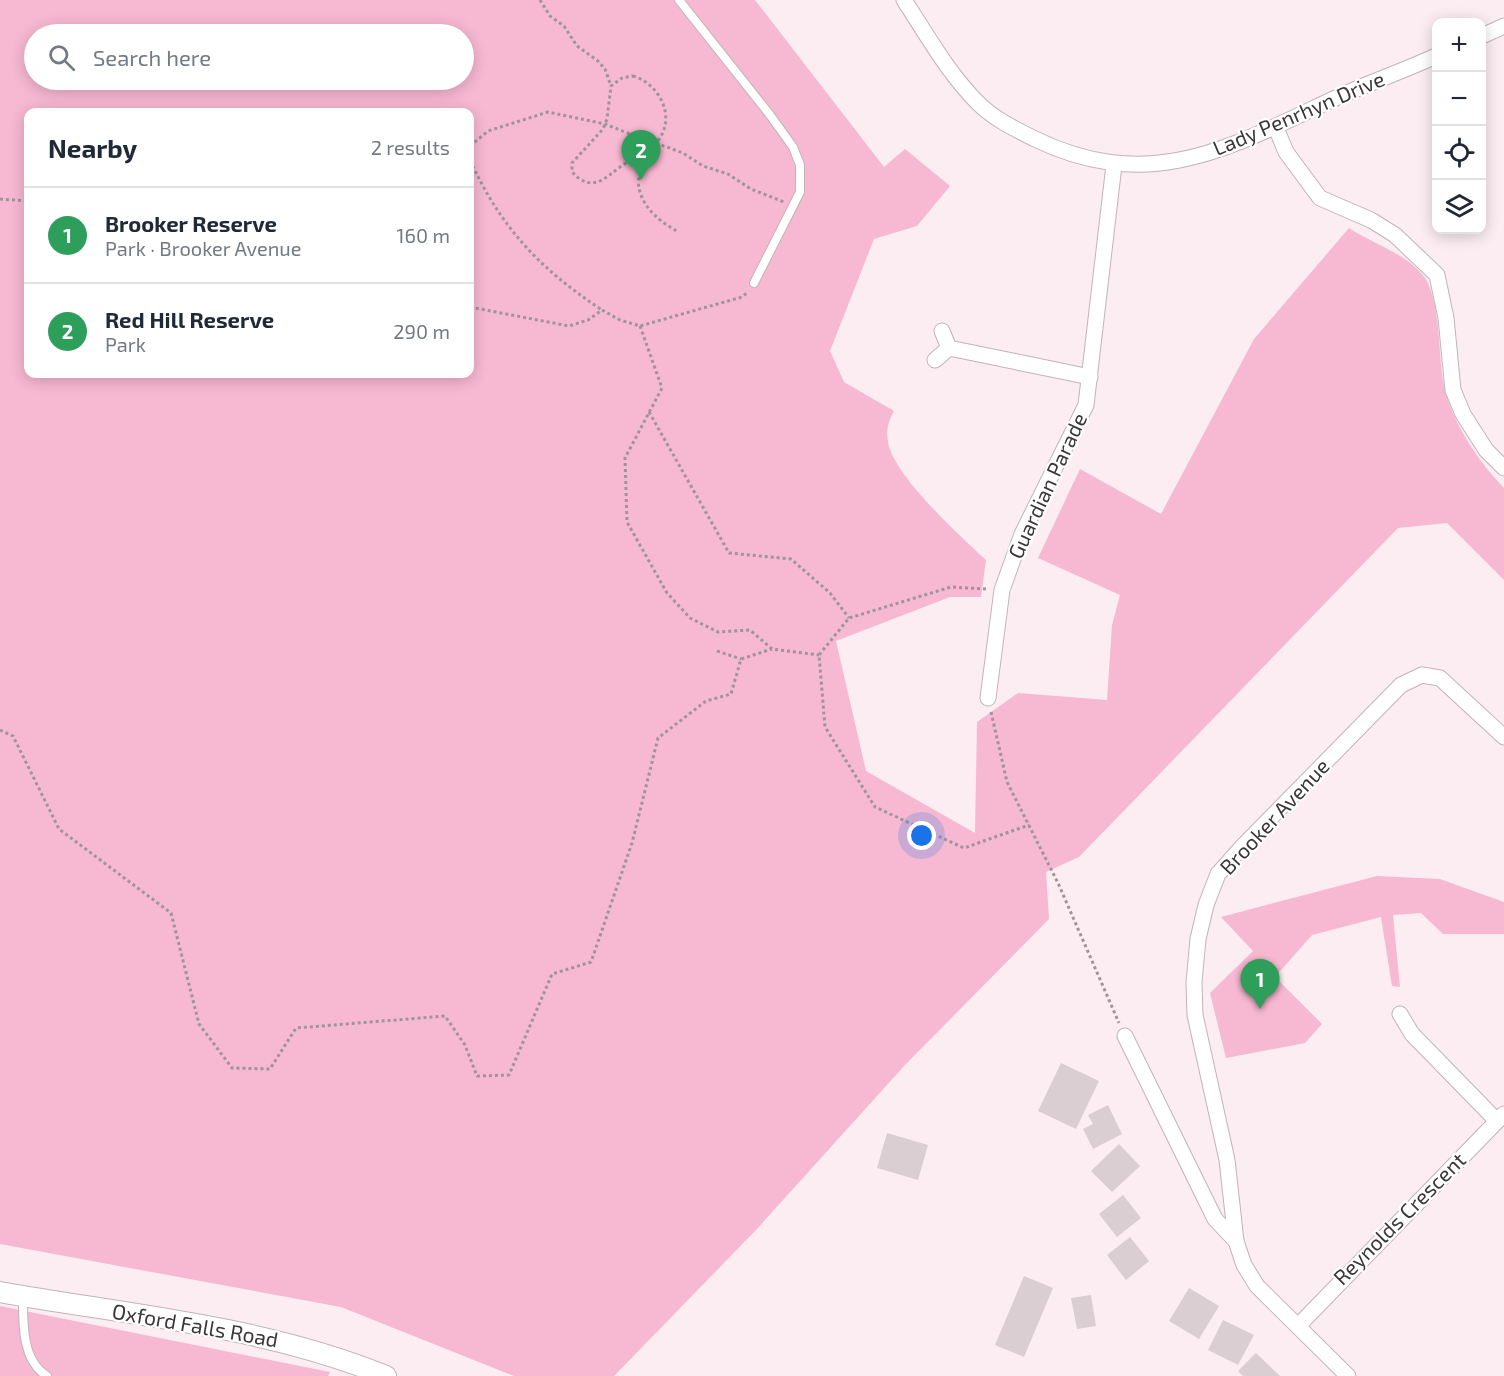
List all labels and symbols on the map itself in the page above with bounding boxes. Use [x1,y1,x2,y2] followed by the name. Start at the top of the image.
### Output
[1209,65,1388,160] street label: Lady Penrhyn Drive
[622,130,660,180] pin: 2
[1002,409,1091,562] street label: Guardian Parade
[1214,753,1334,879] street label: Brooker Avenue
[907,821,936,850] your location
[1240,960,1280,1009] pin: 1
[1328,1147,1470,1289] street label: Reynolds Crescent
[110,1298,280,1351] street label: Oxford Falls Road

